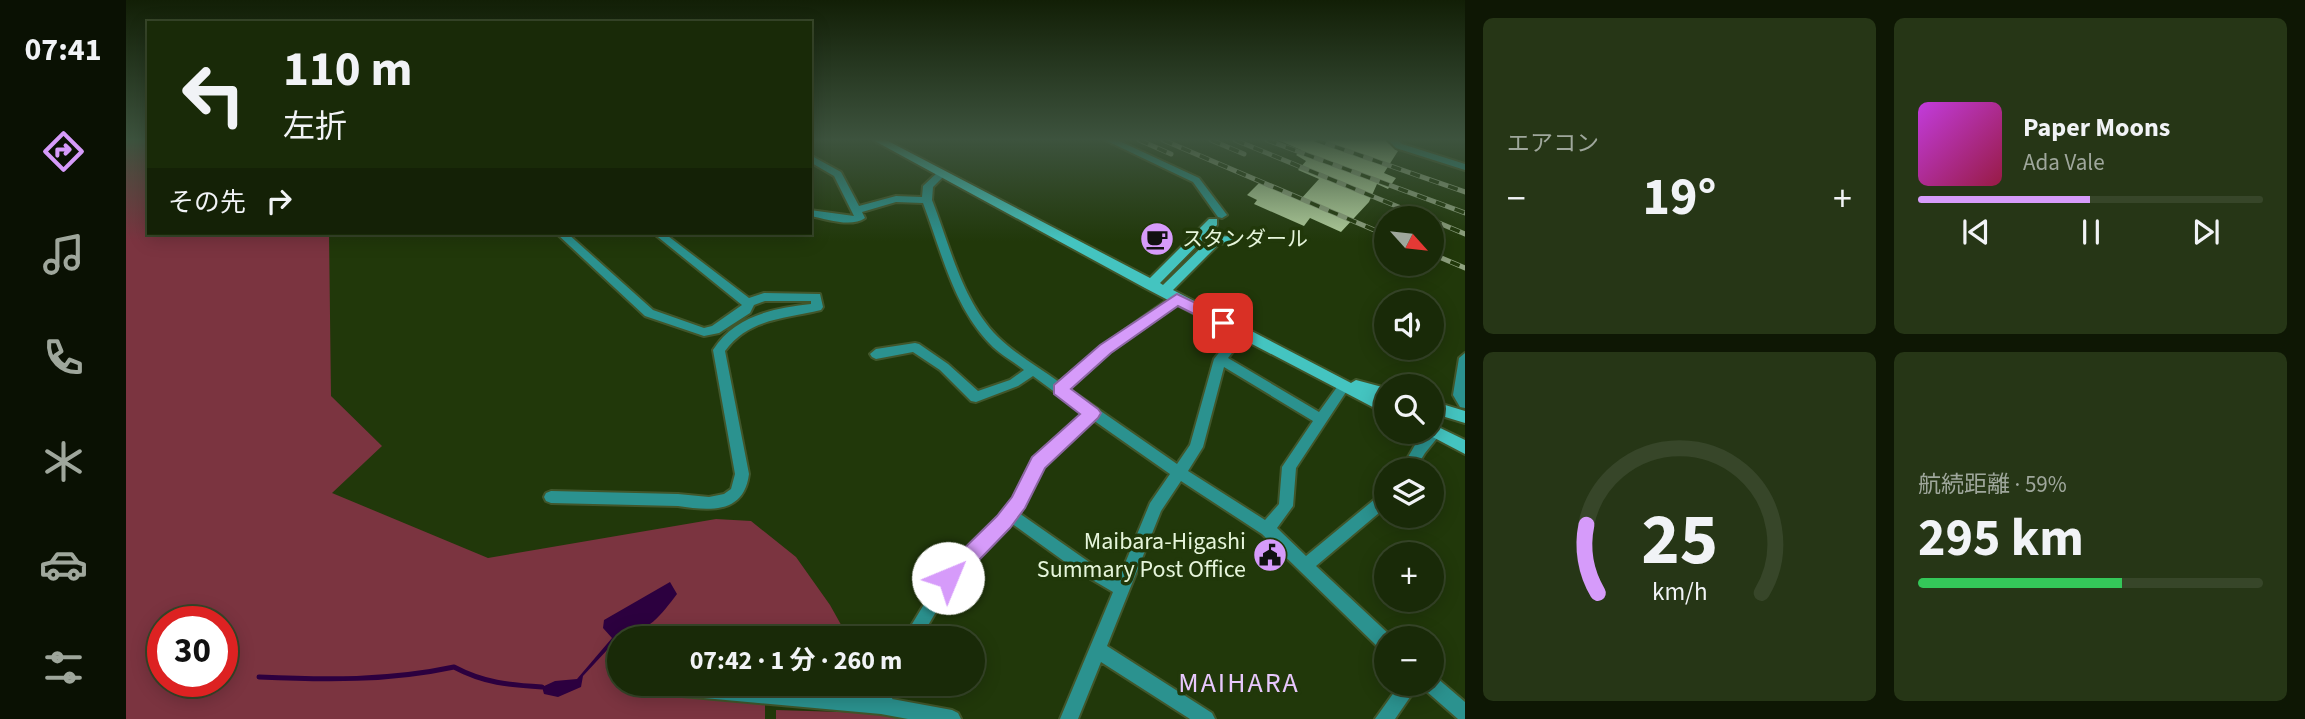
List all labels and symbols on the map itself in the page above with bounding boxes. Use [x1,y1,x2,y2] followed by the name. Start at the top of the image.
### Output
[1374,206,1444,276] north arrow
[1138,220,1176,258] cafe icon: スタンダール
[1182,224,1308,254] place label: スタンダール
[1193,293,1253,353] pin
[1037,524,1246,587] place label: Maibara-Higashi Summary Post Office
[1251,536,1289,574] public building icon: Maibara-Higashi Summary Post Office
[911,541,985,615] position arrow
[147,606,238,697] speed limit sign: 30
[1178,663,1300,703] district label: MAIHARA

